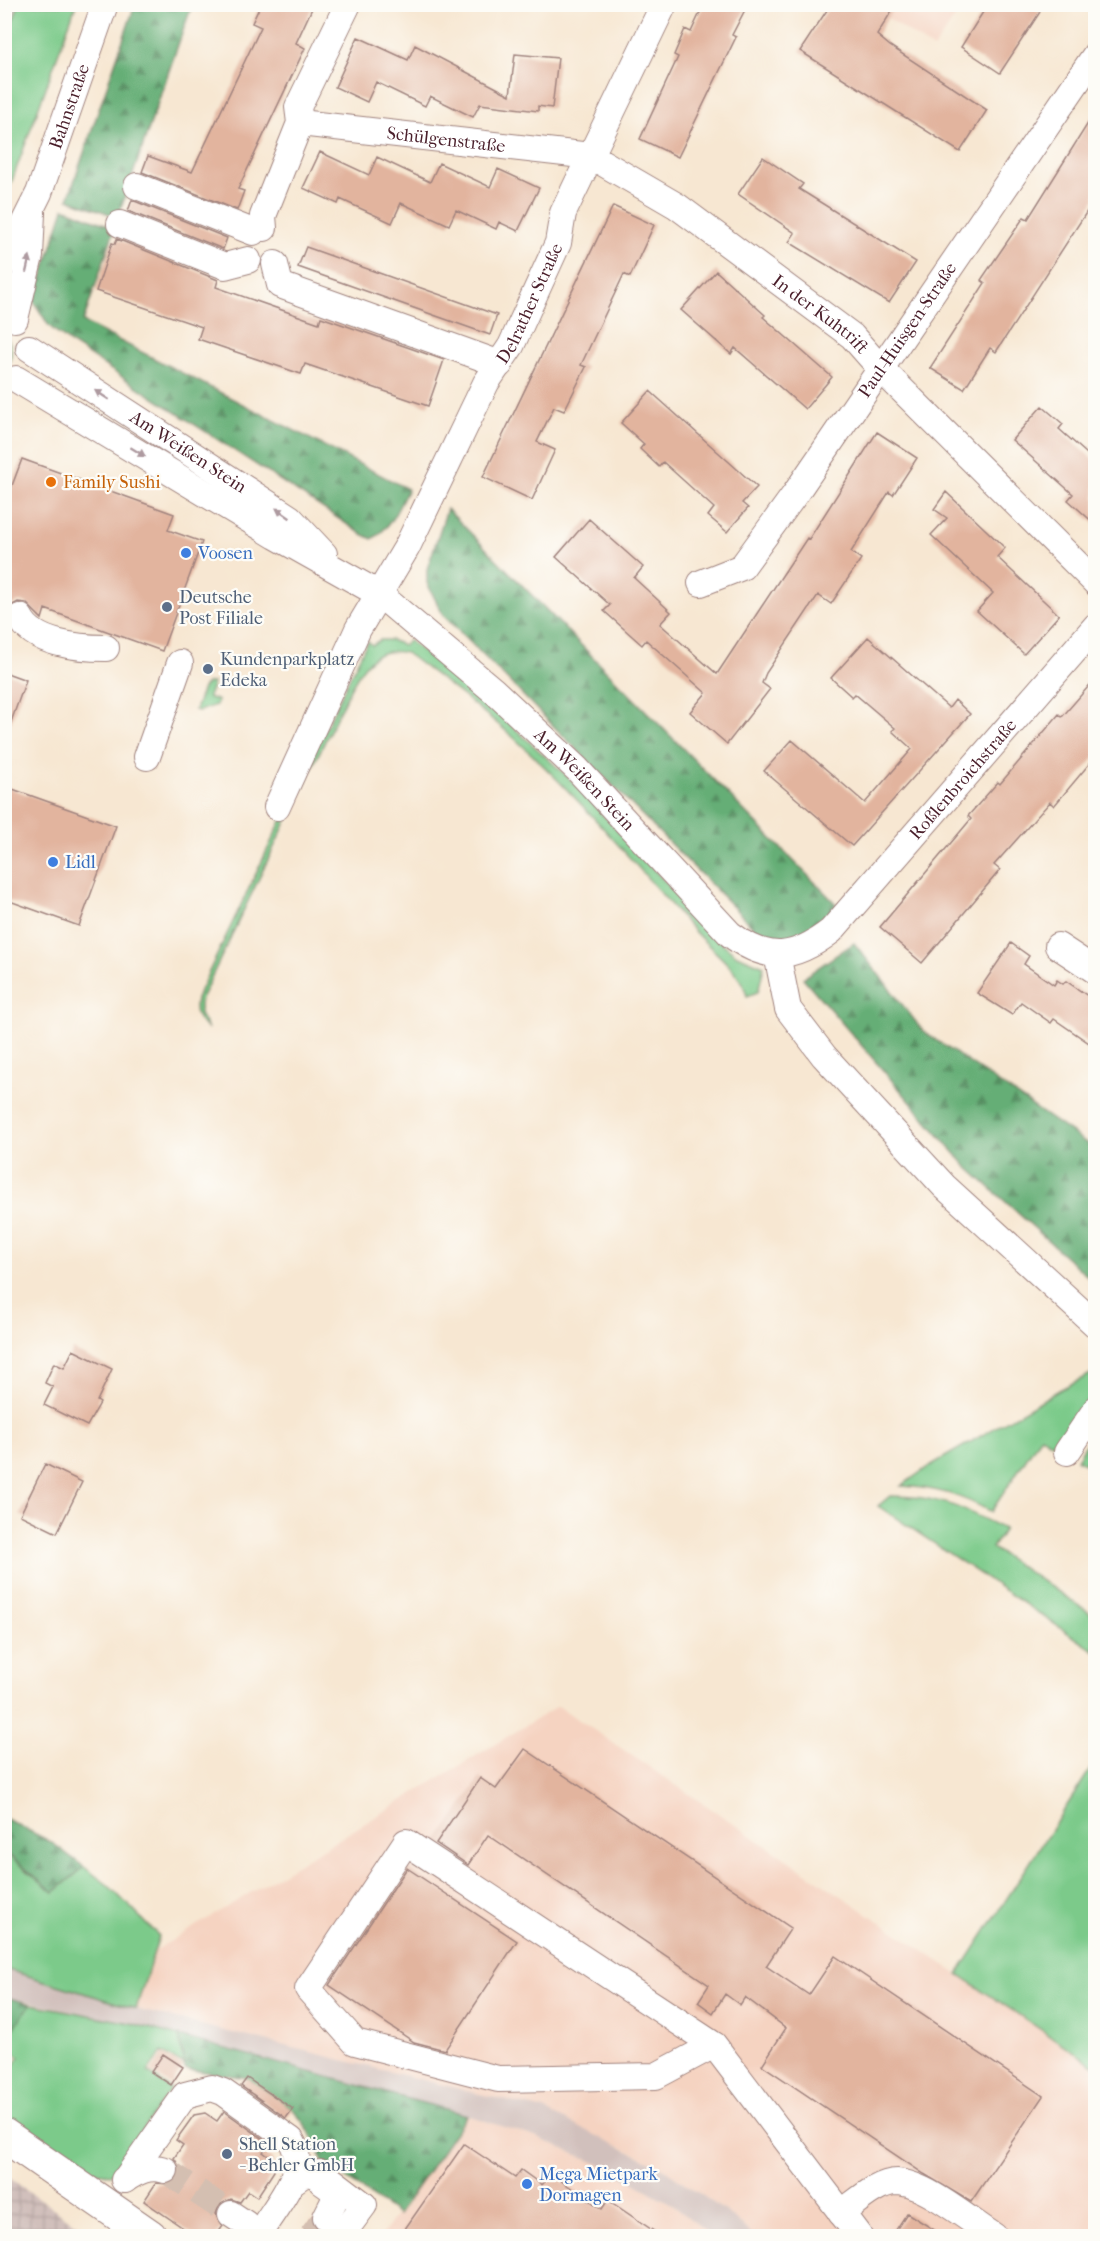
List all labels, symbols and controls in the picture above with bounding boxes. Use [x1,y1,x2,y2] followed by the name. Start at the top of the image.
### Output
[45,61,94,152] street label: Bahnstraße
[386,122,506,157] street label: Schülgenstraße
[492,240,567,368] street label: Delrather Straße
[23,255,33,273] one-way arrow
[854,258,961,402] street label: Paul-Huisgen-Straße
[768,270,873,358] street label: In der Kuhtrift
[94,389,111,400] one-way arrow
[125,406,251,498] street label: Am Weißen Stein
[130,447,146,458] one-way arrow
[63,472,161,493] place label: Family Sushi
[44,475,58,489] marker: Family Sushi
[275,507,291,519] one-way arrow
[197,543,253,564] place label: Voosen
[179,546,193,560] marker: Voosen
[179,587,263,629] place label: Deutsche Post Filiale
[160,600,174,614] marker: Deutsche Post Filiale
[220,649,355,691] place label: Kundenparkplatz Edeka
[201,662,215,676] marker: Kundenparkplatz Edeka
[905,715,1021,844] street label: Roßlenbroichstraße
[529,723,640,835] street label: Am Weißen Stein
[65,852,96,873] place label: Lidl
[46,855,60,869] marker: Lidl
[239,2134,354,2176] place label: Shell Station - Behler GmbH
[220,2147,234,2161] marker: Shell Station - Behler GmbH
[539,2164,659,2206] place label: Mega Mietpark Dormagen
[520,2177,534,2191] marker: Mega Mietpark Dormagen

